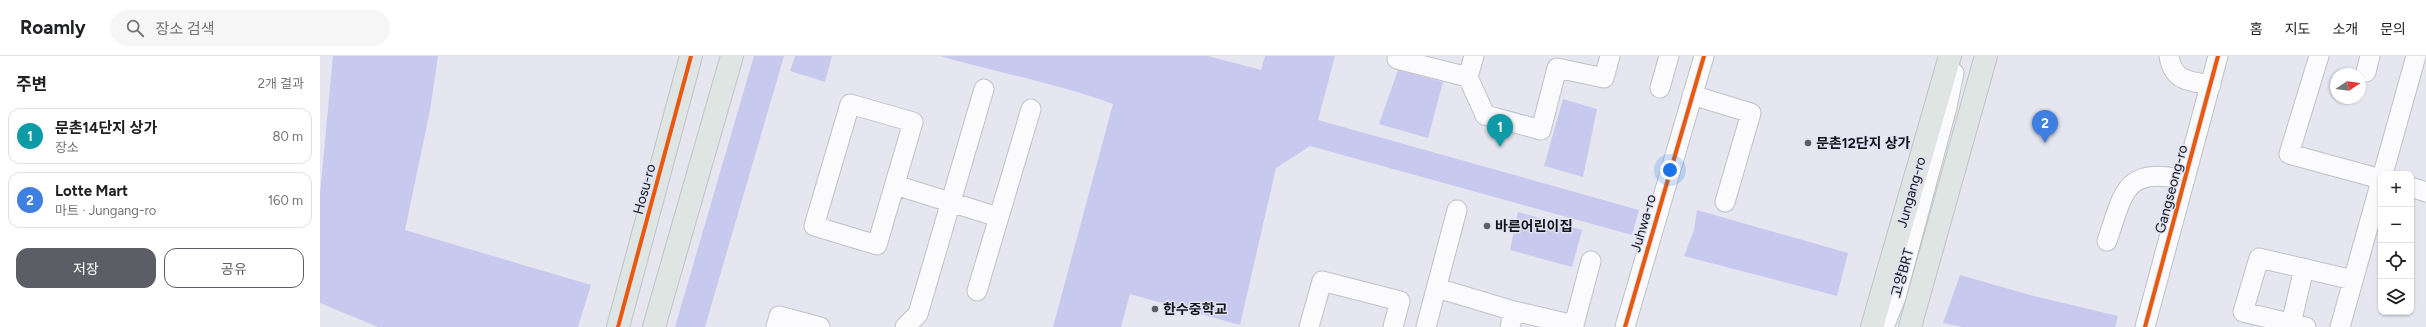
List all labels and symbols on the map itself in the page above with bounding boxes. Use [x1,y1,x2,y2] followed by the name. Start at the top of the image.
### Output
[2330,68,2366,104] north arrow
[2032,110,2058,143] pin: 2
[1487,114,1513,147] pin: 1
[1816,135,1911,152] place label: 문촌12단지 상가
[1803,138,1813,148] marker: 문촌12단지 상가
[2152,143,2191,235] street label: Gangseong-ro
[1893,155,1930,230] street label: Jungang-ro
[1660,160,1680,180] your location
[630,162,659,216] street label: Hosu-ro
[1627,192,1660,254] street label: Juhwa-ro
[1495,218,1572,235] place label: 바른어린이집
[1482,221,1492,231] marker: 바른어린이집
[1888,246,1917,300] street label: 고양BRT
[1163,301,1228,318] place label: 한수중학교
[1150,304,1160,314] marker: 한수중학교

